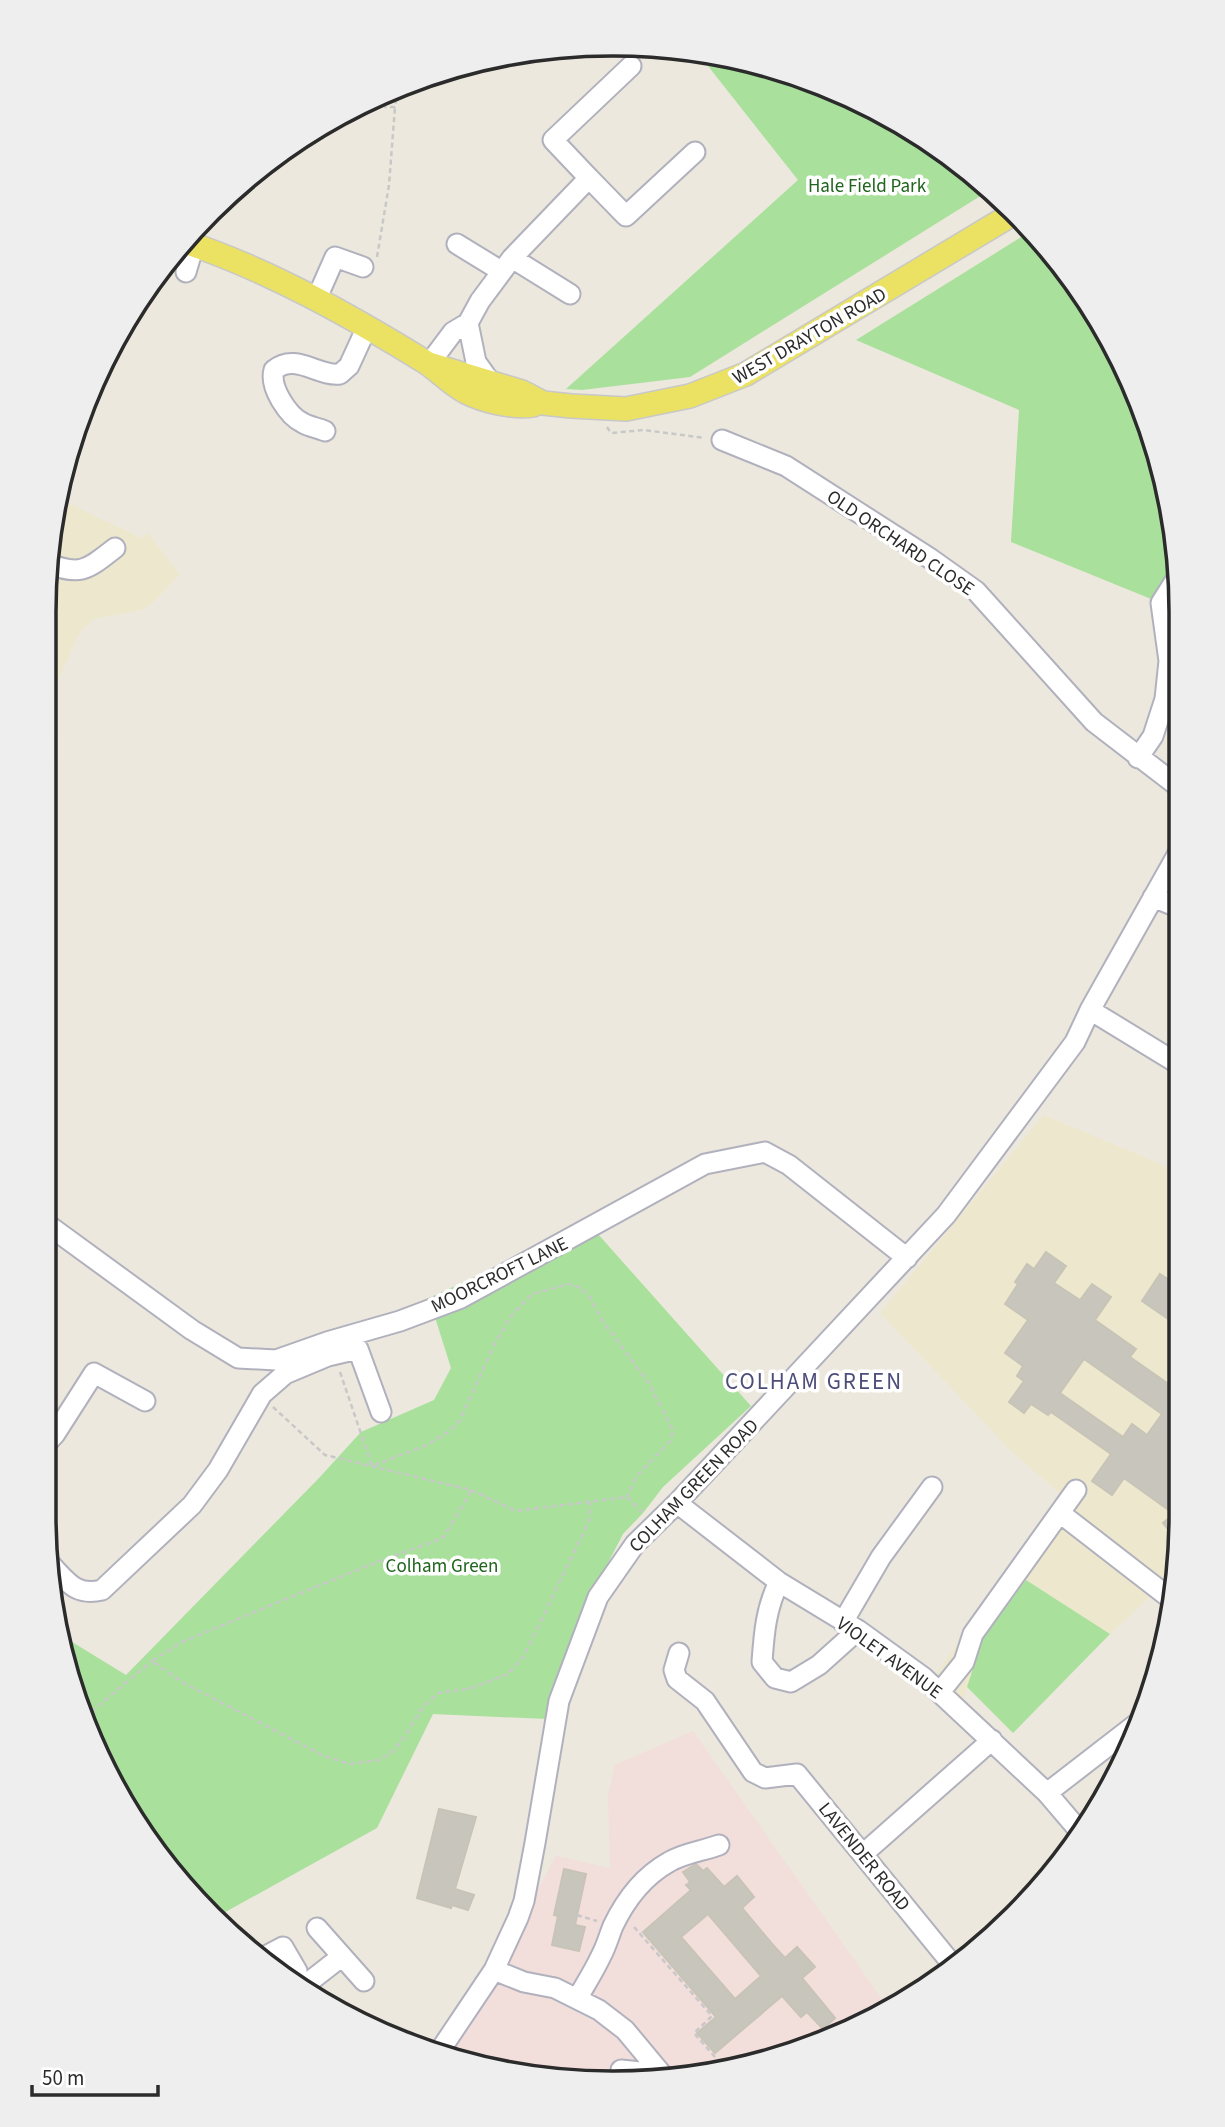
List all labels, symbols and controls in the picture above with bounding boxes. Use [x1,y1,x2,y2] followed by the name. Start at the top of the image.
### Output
[808,173,927,200] park label: Hale Field Park
[728,281,892,391] street label: WEST DRAYTON ROAD
[821,484,979,603] street label: OLD ORCHARD CLOSE
[427,1230,573,1320] street label: MOORCROFT LANE
[725,1365,903,1398] district label: COLHAM GREEN
[623,1413,765,1559] street label: COLHAM GREEN ROAD
[386,1553,498,1580] park label: Colham Green
[831,1611,948,1706] street label: VIOLET AVENUE
[811,1797,916,1917] street label: LAVENDER ROAD
[32,2054,158,2098] scale bar
[42,2063,84,2093] text: 50 m

